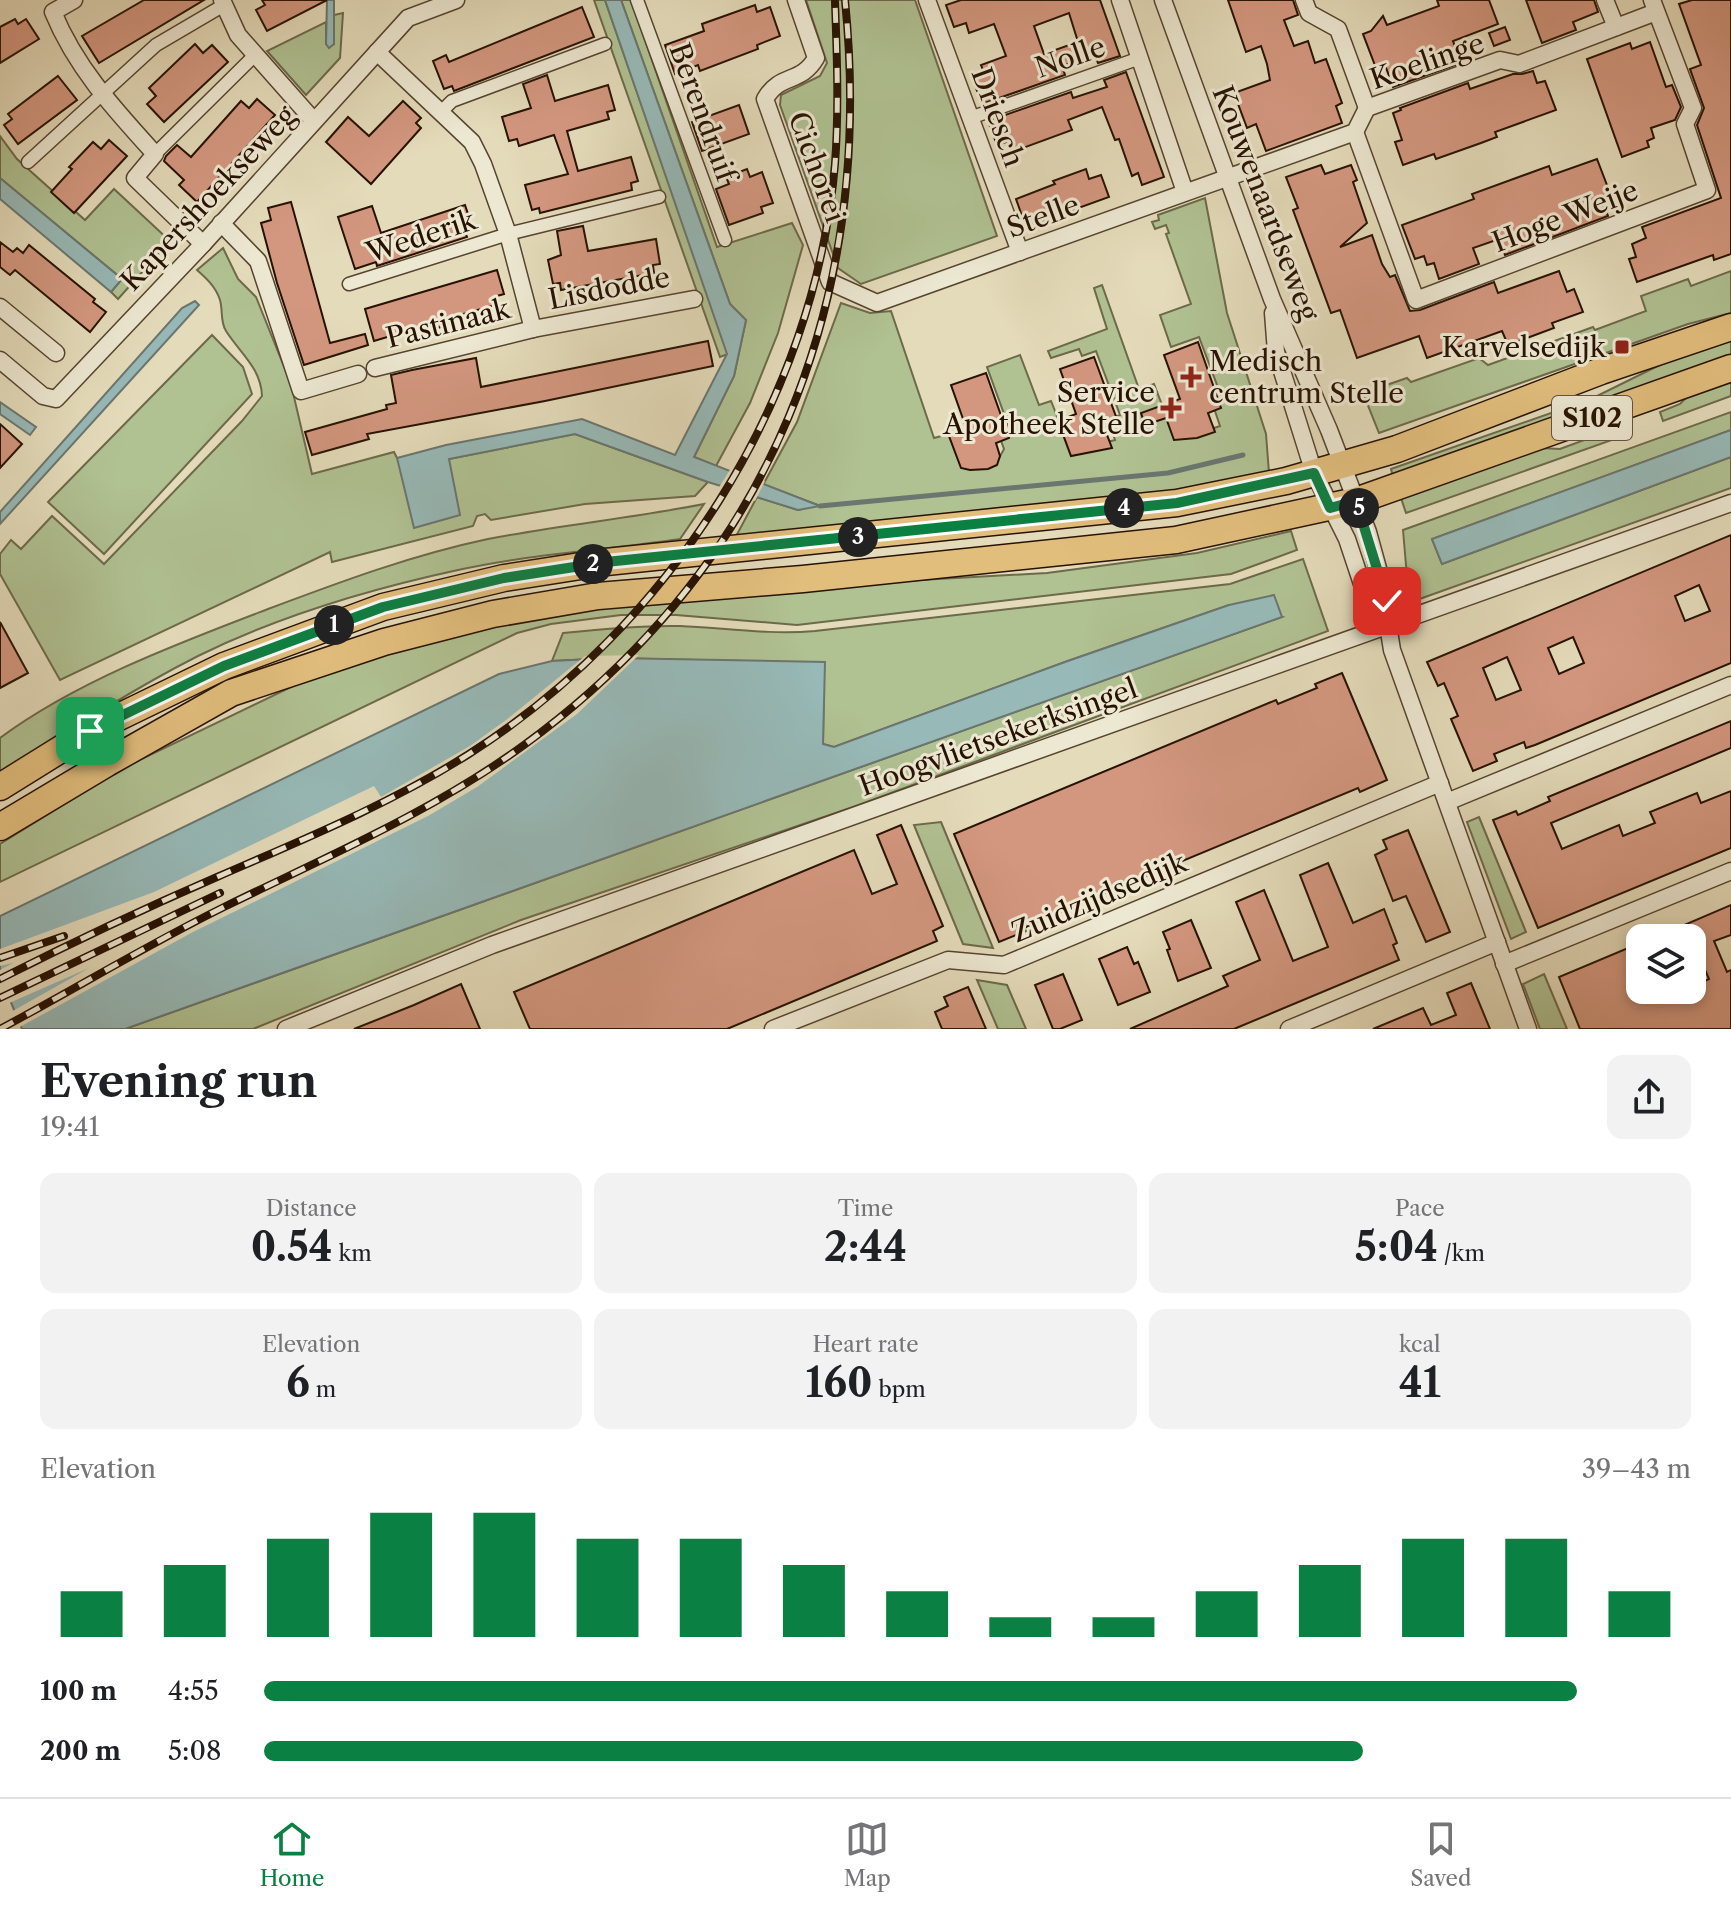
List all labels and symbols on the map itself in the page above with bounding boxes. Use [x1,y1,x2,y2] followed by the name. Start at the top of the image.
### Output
[1366,26,1488,96] street label: Koelinge
[1030,29,1110,85] street label: Nolle
[662,38,745,189] street label: Berendruif
[964,63,1032,171] street label: Driesch
[1206,81,1327,325] street label: Kouwenaardseweg
[114,98,303,297] street label: Kapershoekseweg
[781,107,853,227] street label: Cichorei
[1487,173,1643,259] street label: Hoge Weije
[1002,187,1084,245] street label: Stelle
[361,202,482,270] street label: Wederik
[545,260,673,316] street label: Lisdodde
[382,291,515,355] street label: Pastinaak
[1442,330,1608,364] place label: Karvelsedijk
[1613,338,1631,356] marker: Karvelsedijk
[1209,344,1404,410] place label: Medisch centrum Stelle
[1180,366,1202,388] marker: Medisch centrum Stelle
[942,375,1155,441] place label: Service Apotheek Stelle
[1552,396,1632,440] road number: S102
[1162,399,1180,417] marker: Service Apotheek Stelle
[1104,488,1144,528] pin: 4
[1339,488,1379,528] pin: 5
[838,517,878,557] pin: 3
[573,544,613,584] pin: 2
[1353,567,1421,635] pin
[314,605,354,645] pin: 1
[854,671,1142,803] street label: Hoogvlietsekerksingel
[56,697,124,765] pin
[1006,844,1193,949] street label: Zuidzijdsedijk

